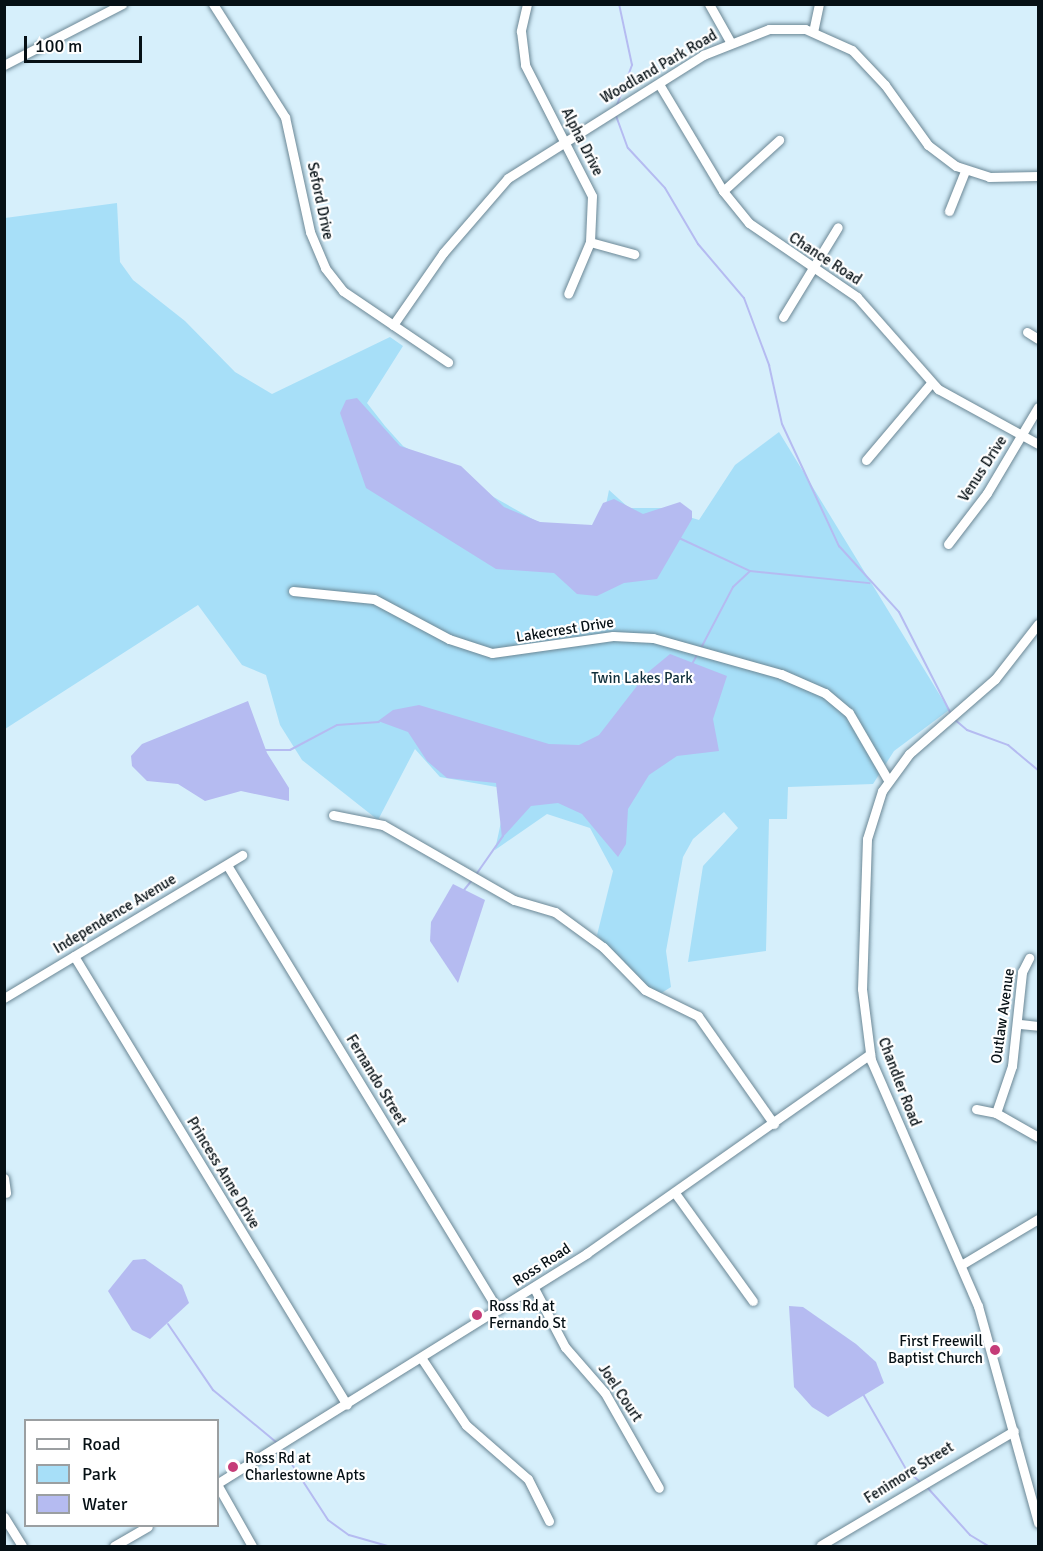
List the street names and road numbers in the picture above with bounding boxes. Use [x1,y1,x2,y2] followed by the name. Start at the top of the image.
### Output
[598,26,720,108] street label: Woodland Park Road
[557,105,607,179] street label: Alpha Drive
[303,161,337,241] street label: Seford Drive
[785,229,865,289] street label: Chance Road
[955,433,1011,505] street label: Venus Drive
[515,613,615,647] street label: Lakecrest Drive
[50,870,180,958] street label: Independence Avenue
[987,967,1019,1065] street label: Outlaw Avenue
[342,1031,410,1129] street label: Fernando Street
[874,1035,924,1129] street label: Chandler Road
[183,1114,263,1232] street label: Princess Anne Drive
[510,1240,574,1290] street label: Ross Road
[594,1361,646,1425] street label: Joel Court
[861,1438,957,1508] street label: Fenimore Street

